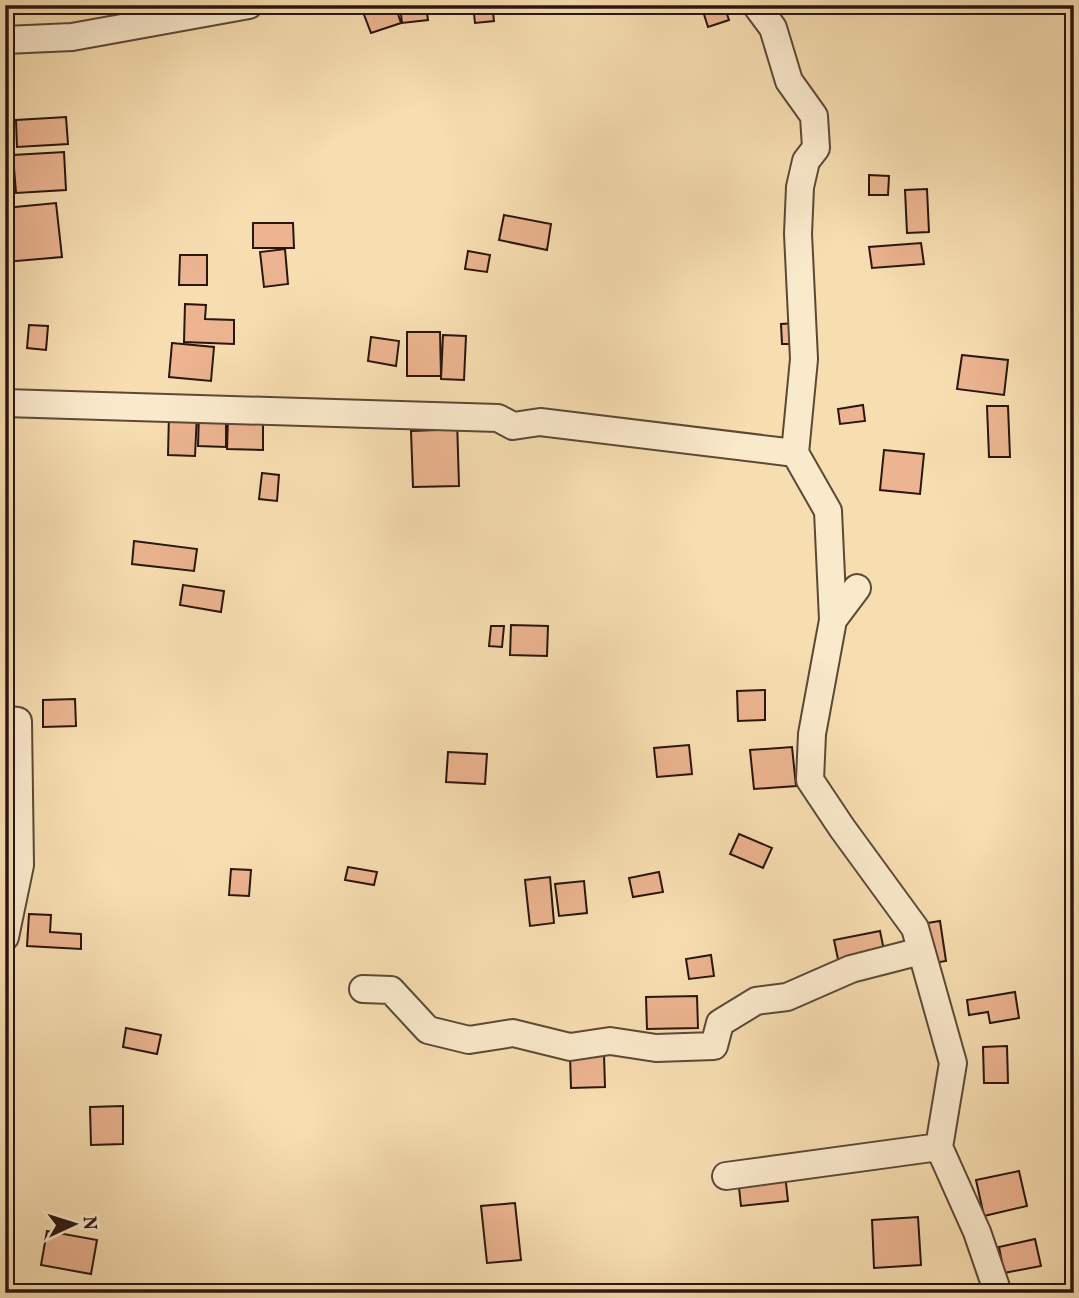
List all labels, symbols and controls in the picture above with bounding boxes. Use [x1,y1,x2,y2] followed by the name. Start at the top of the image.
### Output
[38,1190,108,1260] north arrow
[76,1215,102,1231] text: N

